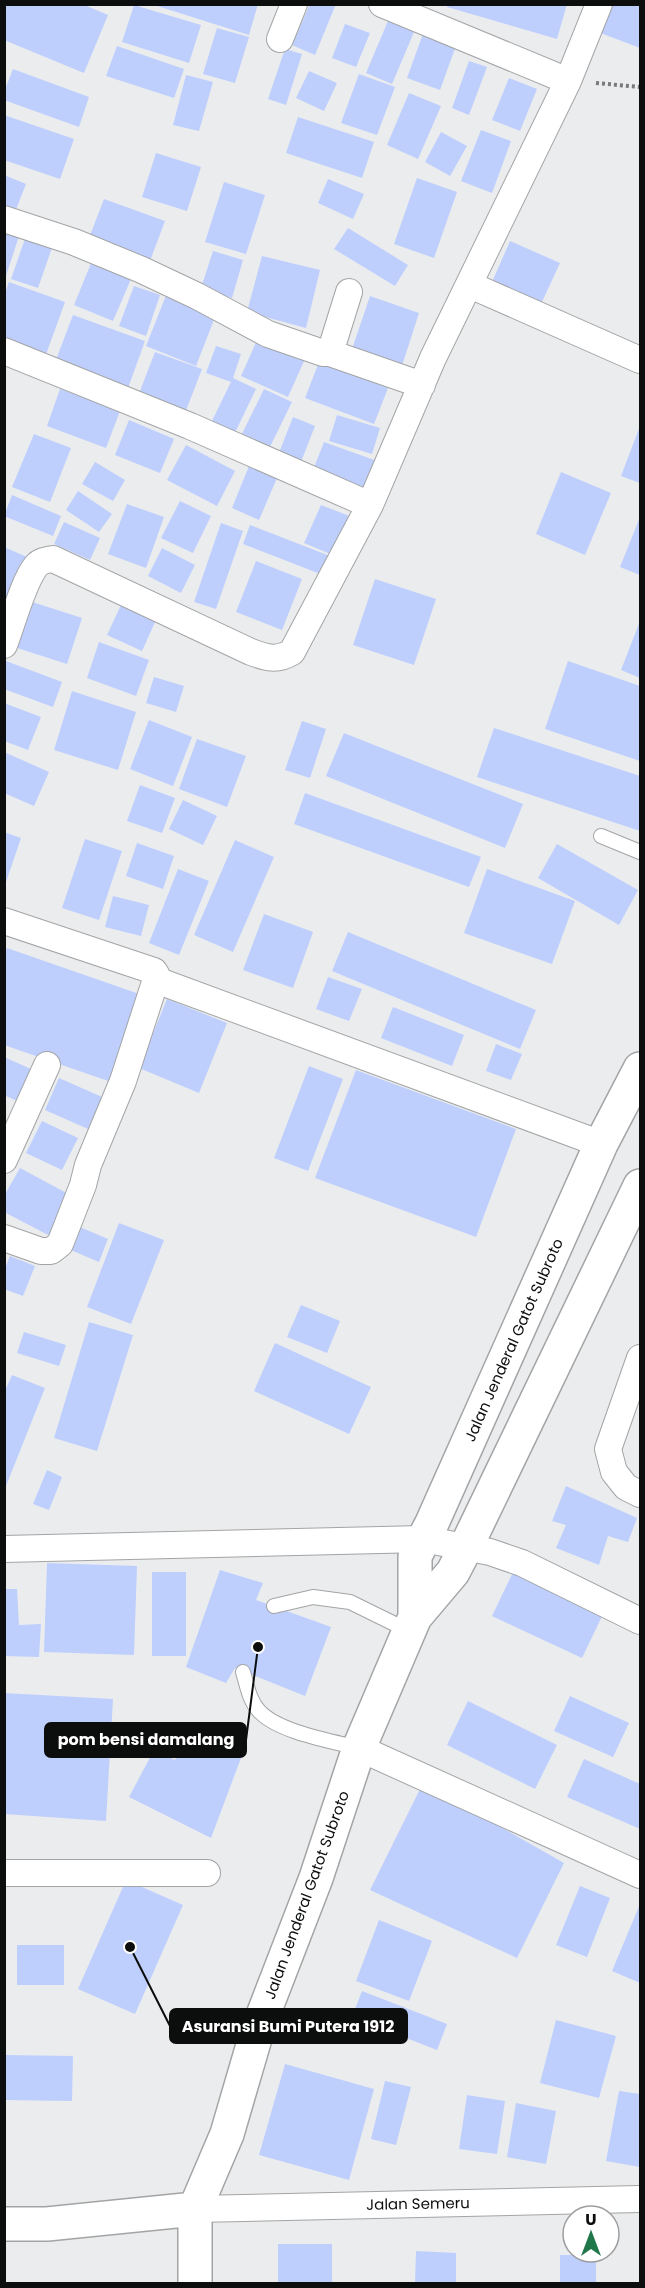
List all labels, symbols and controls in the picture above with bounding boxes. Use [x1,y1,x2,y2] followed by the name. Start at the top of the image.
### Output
[459,1235,568,1445] street label: Jalan Jenderal Gatot Subroto
[45,1723,246,1757] callout: pom bensi damalang
[58,1728,234,1751] text: pom bensi damalang
[259,1788,354,2002] street label: Jalan Jenderal Gatot Subroto
[170,2009,407,2043] callout: Asuransi Bumi Putera 1912
[182,2015,394,2038] text: Asuransi Bumi Putera 1912
[366,2192,470,2215] street label: Jalan Semeru
[561,2204,621,2264] north arrow
[585,2208,597,2231] text: U

